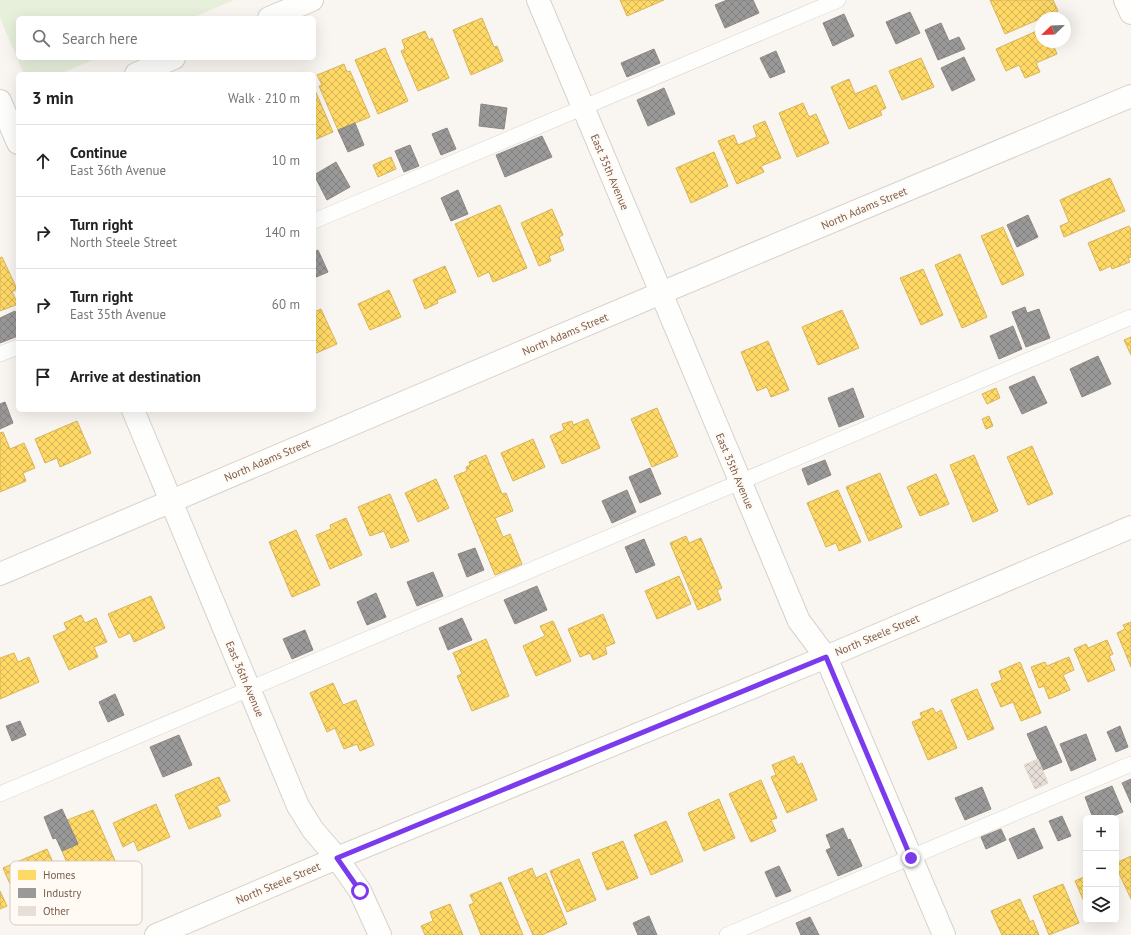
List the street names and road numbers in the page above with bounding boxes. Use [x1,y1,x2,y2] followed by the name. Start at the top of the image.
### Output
[588,132,632,213] street label: East 35th Avenue
[819,183,909,232] street label: North Adams Street
[520,309,610,358] street label: North Adams Street
[713,431,757,512] street label: East 35th Avenue
[222,435,312,484] street label: North Adams Street
[833,611,922,659] street label: North Steele Street
[223,639,267,720] street label: East 36th Avenue
[234,859,323,907] street label: North Steele Street

